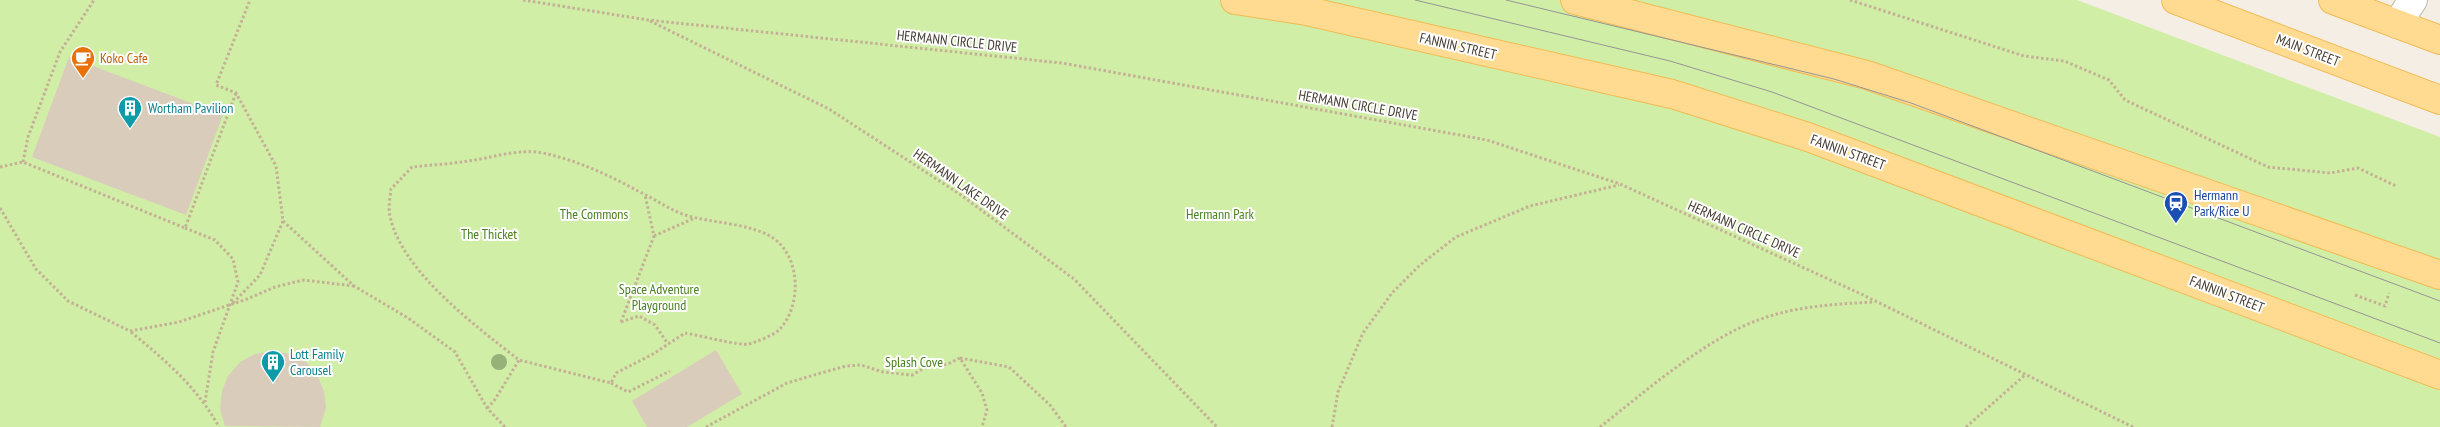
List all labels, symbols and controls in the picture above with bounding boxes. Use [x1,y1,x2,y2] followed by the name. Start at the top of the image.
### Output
[896,26,1018,56] street label: HERMANN CIRCLE DRIVE
[1418,28,1499,64] street label: FANNIN STREET
[2274,30,2343,71] street label: MAIN STREET
[70,45,96,79] cafe icon: Koko Cafe
[100,49,148,67] place label: Koko Cafe
[1297,86,1419,124] street label: HERMANN CIRCLE DRIVE
[117,95,143,129] building icon: Wortham Pavilion
[148,99,233,117] place label: Wortham Pavilion
[1808,130,1889,174] street label: FANNIN STREET
[910,145,1012,223] street label: HERMANN LAKE DRIVE
[2194,186,2249,220] place label: Hermann Park/Rice U
[2163,190,2189,224] station icon: Hermann Park/Rice U
[1685,196,1803,262] street label: HERMANN CIRCLE DRIVE
[560,205,628,223] park label: The Commons
[1186,205,1255,223] park label: Hermann Park
[461,225,517,243] park label: The Thicket
[2187,272,2268,317] street label: FANNIN STREET
[619,280,699,314] park label: Space Adventure Playground
[290,345,345,379] place label: Lott Family Carousel
[260,349,286,383] building icon: Lott Family Carousel
[885,353,943,371] park label: Splash Cove

